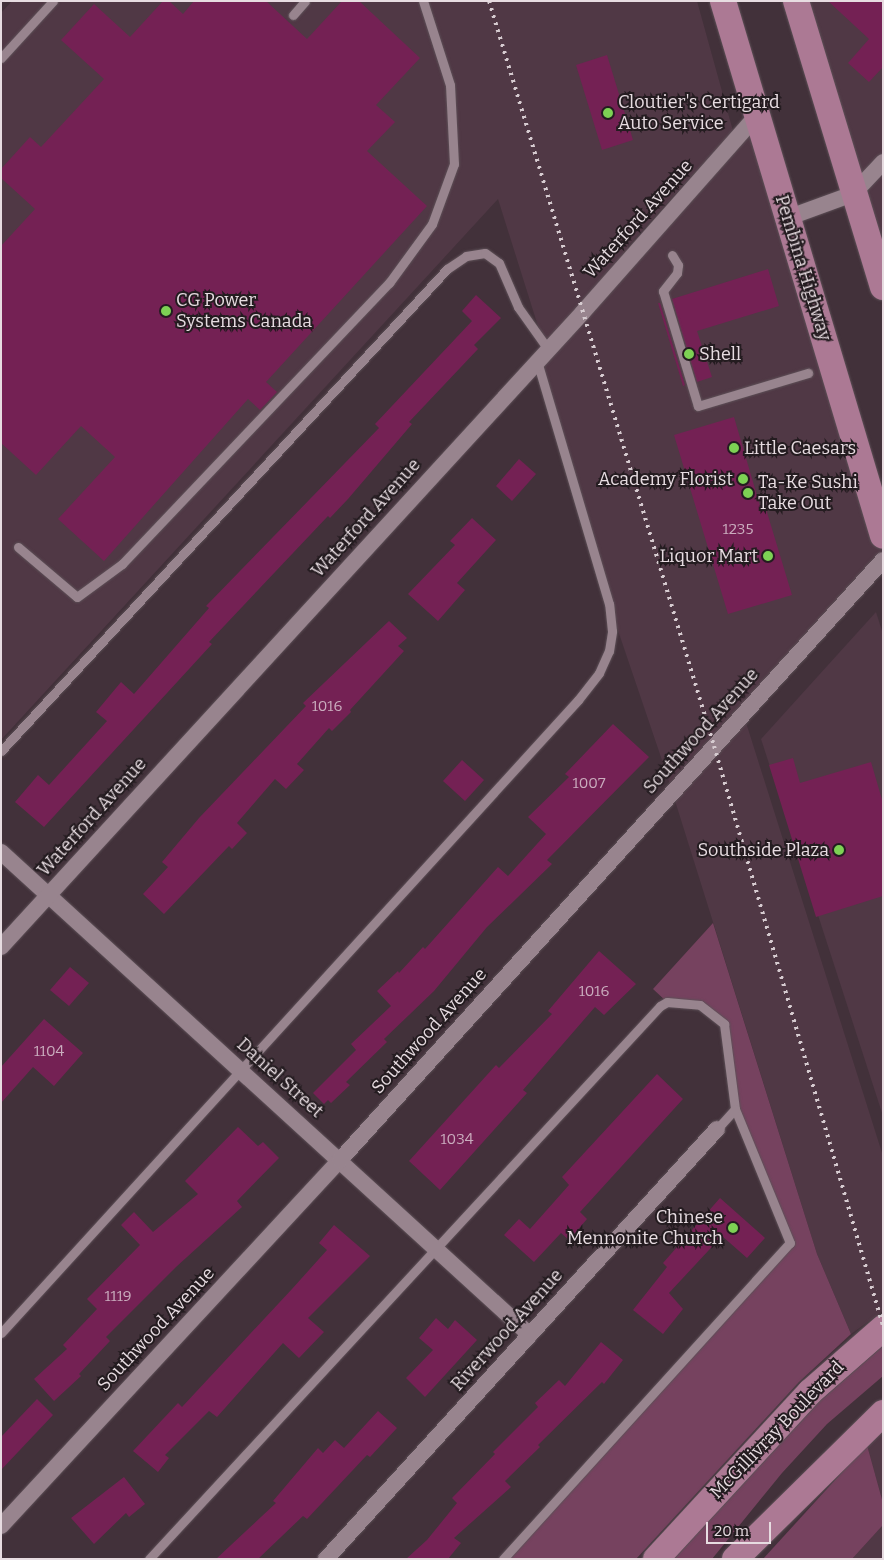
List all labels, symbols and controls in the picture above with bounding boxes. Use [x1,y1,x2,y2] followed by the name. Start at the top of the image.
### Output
[618,92,780,134] place label: Cloutier's Certigard Auto Service
[602,107,614,119] marker: Cloutier's Certigard Auto Service
[579,155,697,283] street label: Waterford Avenue
[771,193,835,343] street label: Pembina Highway
[176,290,312,332] place label: CG Power Systems Canada
[160,305,172,317] marker: CG Power Systems Canada
[699,343,741,365] place label: Shell
[683,348,695,360] marker: Shell
[744,437,856,459] place label: Little Caesars
[728,442,740,454] marker: Little Caesars
[307,454,425,582] street label: Waterford Avenue
[598,468,733,490] place label: Academy Florist
[758,472,858,514] place label: Ta-Ke Sushi Take Out
[737,473,749,485] marker: Academy Florist
[742,487,754,499] marker: Ta-Ke Sushi Take Out
[723,521,753,539] house number: 1235
[659,545,758,567] place label: Liquor Mart
[762,550,774,562] marker: Liquor Mart
[639,664,763,798] street label: Southwood Avenue
[312,698,342,716] house number: 1016
[33,753,151,881] street label: Waterford Avenue
[573,775,605,793] house number: 1007
[698,839,829,861] place label: Southside Plaza
[833,844,845,856] marker: Southside Plaza
[367,964,491,1098] street label: Southwood Avenue
[579,983,609,1001] house number: 1016
[232,1034,328,1122] street label: Daniel Street
[34,1043,64,1061] house number: 1104
[440,1131,474,1149] house number: 1034
[567,1207,723,1250] place label: Chinese Mennonite Church
[727,1222,739,1234] marker: Chinese Mennonite Church
[93,1263,219,1395] street label: Southwood Avenue
[447,1265,567,1395] street label: Riverwood Avenue
[104,1288,132,1306] house number: 1119
[706,1357,848,1503] street label: McGillivray Boulevard
[709,1512,774,1544] scale bar
[714,1522,749,1540] text: 20 m

